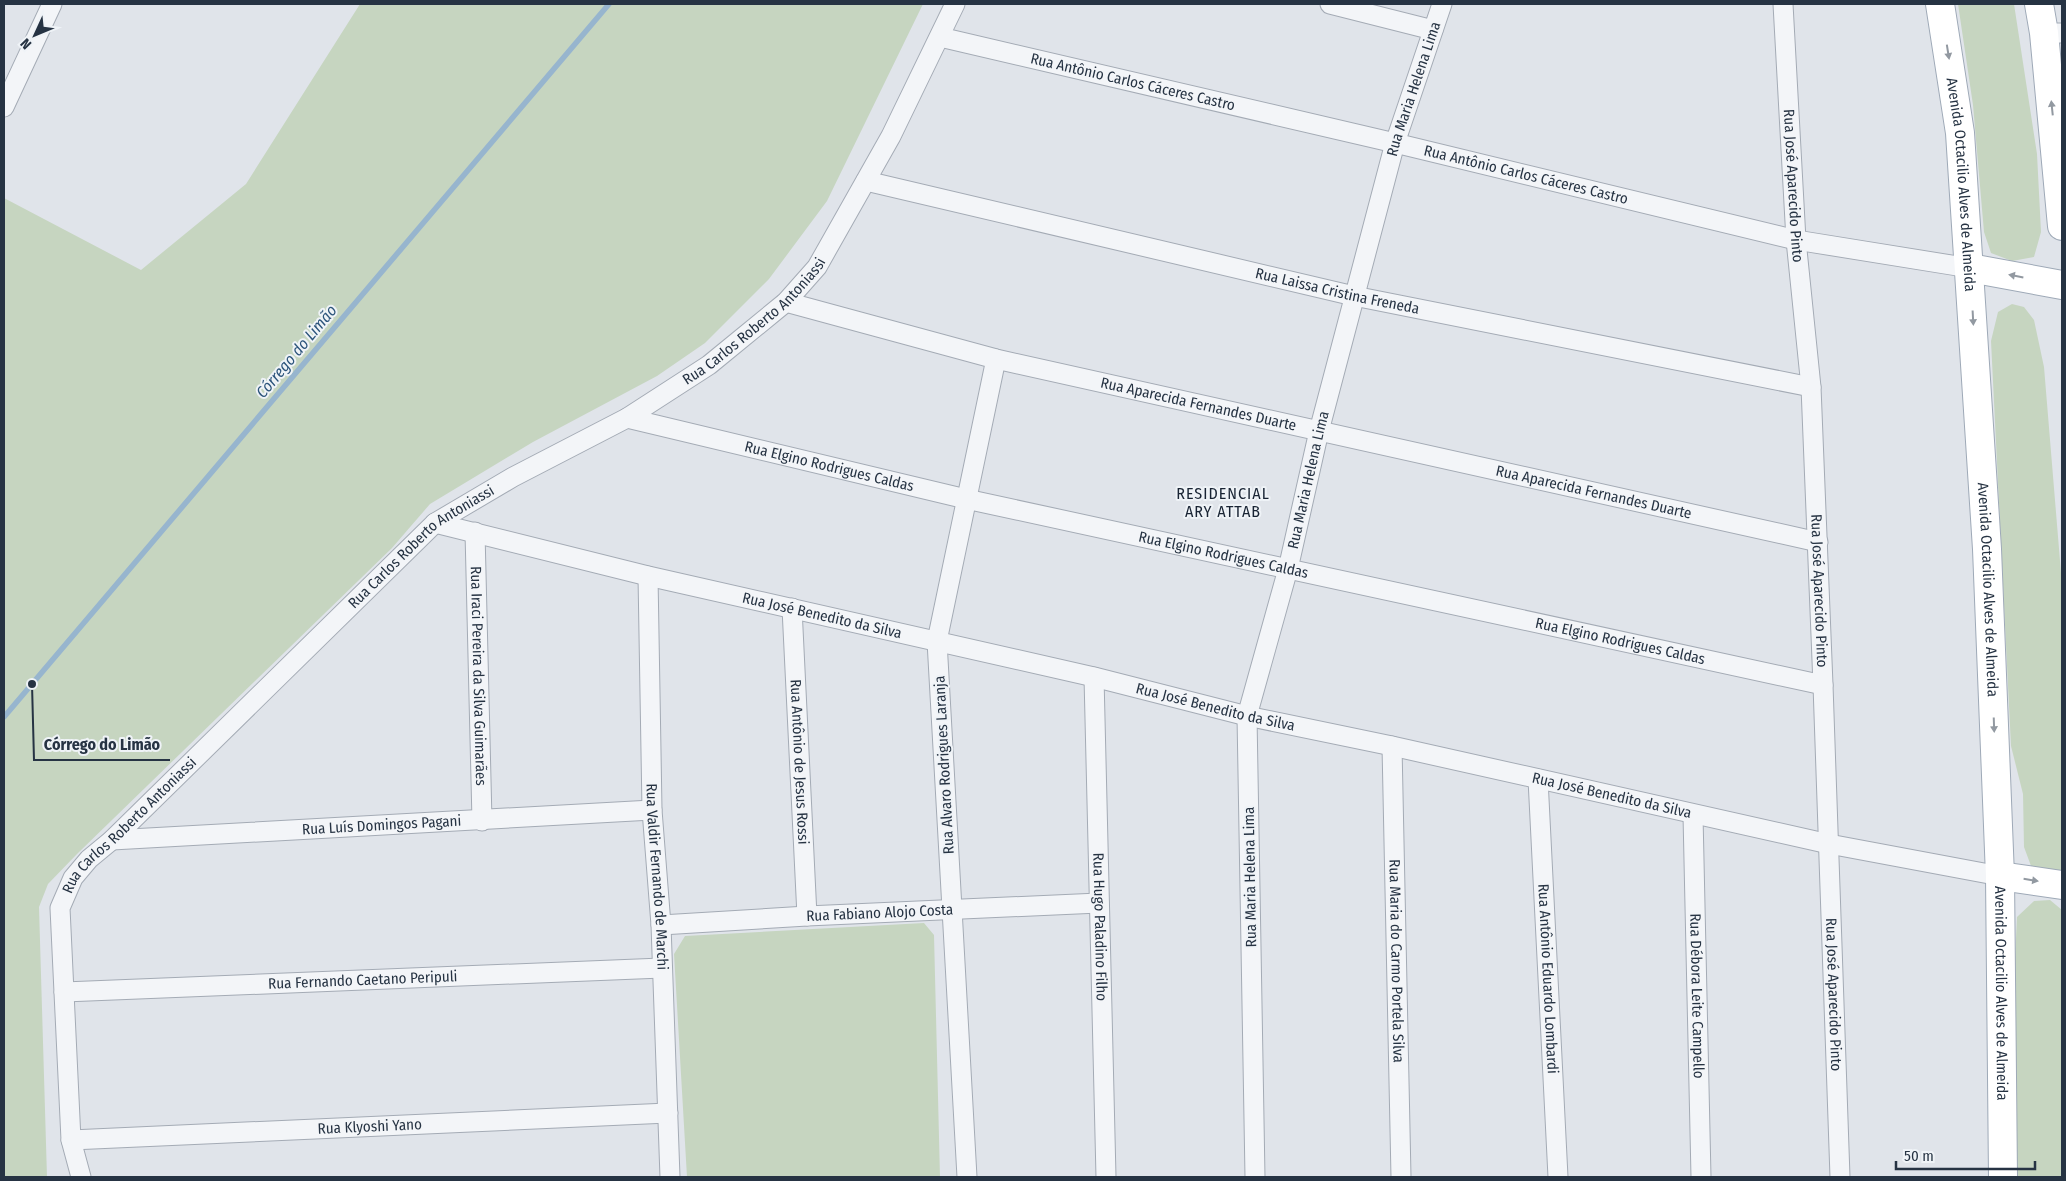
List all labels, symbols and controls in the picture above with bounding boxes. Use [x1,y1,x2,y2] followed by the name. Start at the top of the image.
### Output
[10,10,60,60] north arrow
[1383,19,1444,158] street label: Rua Maria Helena Lima
[17,35,35,53] text: N
[1944,44,1952,60] one-way arrow
[1029,49,1237,114] street label: Rua Antônio Carlos Cáceres Castro
[1943,76,1979,292] street label: Avenida Octacilio Alves de Almeida
[2048,100,2056,116] one-way arrow
[1780,109,1807,263] street label: Rua José Aparecido Pinto
[1422,141,1630,208] street label: Rua Antônio Carlos Cáceres Castro
[679,255,829,389] street label: Rua Carlos Roberto Antoniassi
[1254,264,1421,318] street label: Rua Laissa Cristina Freneda
[2008,272,2024,280] one-way arrow
[252,301,341,402] water label: Córrego do Limão
[1970,310,1978,326] one-way arrow
[1099,374,1298,435] street label: Rua Aparecida Fernandes Duarte
[1284,409,1333,551] street label: Rua Maria Helena Lima
[743,437,916,495] street label: Rua Elgino Rodrigues Caldas
[1494,462,1693,523] street label: Rua Aparecida Fernandes Duarte
[344,481,497,612] street label: Rua Carlos Roberto Antoniassi
[1974,482,2002,697] street label: Avenida Octacilio Alves de Almeida
[1176,484,1270,521] district label: RESIDENCIAL ARY ATTAB
[1807,514,1831,668] street label: Rua José Aparecido Pinto
[1137,528,1310,582] street label: Rua Elgino Rodrigues Caldas
[467,566,490,786] street label: Rua Iraci Pereira da Silva Guimarães
[741,589,904,642] street label: Rua José Benedito da Silva
[1534,614,1707,668] street label: Rua Elgino Rodrigues Caldas
[930,675,958,855] street label: Rua Alvaro Rodrigues Laranja
[786,679,813,845] street label: Rua Antônio de Jesus Rossi
[1134,679,1297,735] street label: Rua José Benedito da Silva
[1990,717,1998,733] one-way arrow
[34,729,170,760] callout: Córrego do Limão
[44,735,161,754] text: Córrego do Limão
[58,753,200,896] street label: Rua Carlos Roberto Antoniassi
[1530,769,1693,822] street label: Rua José Benedito da Silva
[643,783,672,970] street label: Rua Valdir Fernando de Marchi
[1240,807,1260,947] street label: Rua Maria Helena Lima
[301,812,462,838] street label: Rua Luís Domingos Pagani
[1089,853,1111,1001] street label: Rua Hugo Paladino Filho
[1385,859,1408,1063] street label: Rua Maria do Carmo Portela Silva
[2023,877,2039,885] one-way arrow
[1534,883,1562,1074] street label: Rua Antônio Eduardo Lombardi
[1991,886,2011,1101] street label: Avenida Octacilio Alves de Almeida
[806,901,954,925] street label: Rua Fabiano Alojo Costa
[1686,913,1708,1079] street label: Rua Débora Leite Campello
[1822,917,1845,1072] street label: Rua José Aparecido Pinto
[268,967,458,993] street label: Rua Fernando Caetano Peripuli
[317,1115,422,1138] street label: Rua Klyoshi Yano
[1896,1138,2035,1170] scale bar
[1904,1147,1934,1165] text: 50 m

